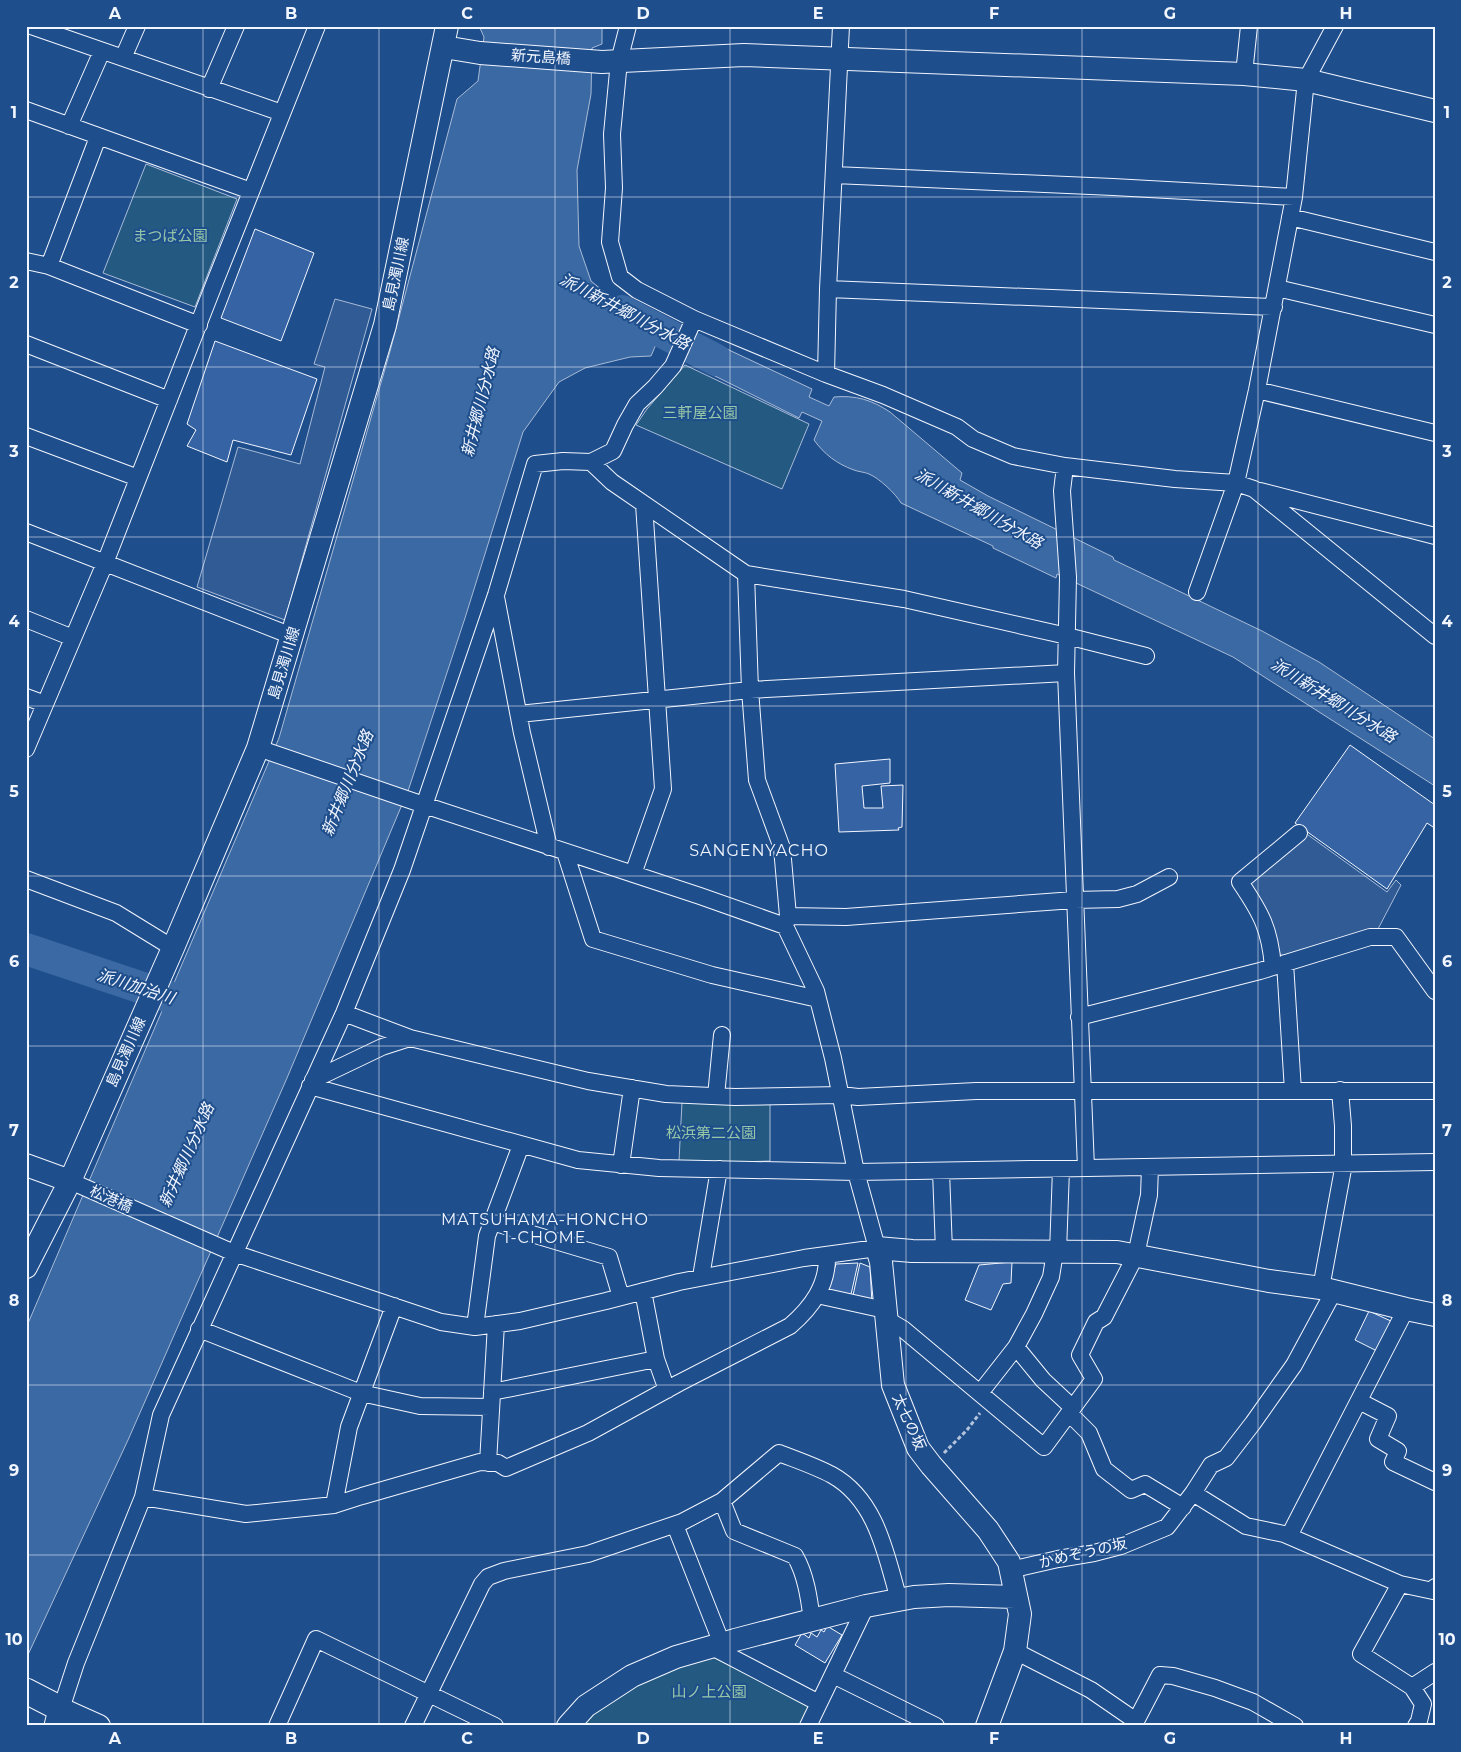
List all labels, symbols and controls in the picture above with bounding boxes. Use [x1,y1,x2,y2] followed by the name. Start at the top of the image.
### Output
[108,4,122,23] text: A
[285,4,297,23] text: B
[461,4,473,23] text: C
[636,4,650,23] text: D
[813,4,823,23] text: E
[989,4,999,23] text: F
[1164,4,1176,23] text: G
[1340,4,1352,23] text: H
[510,45,572,68] street label: 新元島橋
[11,103,17,122] text: 1
[1444,103,1450,122] text: 1
[132,226,208,245] park label: まつば公園
[378,235,413,313] street label: 島見濁川線
[557,269,695,355] water label: 派川新井郷川分水路
[9,273,19,292] text: 2
[1442,273,1452,292] text: 2
[458,344,504,459] water label: 新井郷川分水路
[662,403,738,422] park label: 三軒屋公園
[8,442,19,461] text: 3
[1441,442,1452,461] text: 3
[912,464,1048,554] water label: 派川新井郷川分水路
[8,612,20,631] text: 4
[1441,612,1453,631] text: 4
[263,624,304,702] street label: 島見濁川線
[1268,654,1402,748] water label: 派川新井郷川分水路
[318,726,378,839] water label: 新井郷川分水路
[9,782,19,801] text: 5
[1442,782,1452,801] text: 5
[689,841,829,860] district label: SANGENYACHO
[9,952,19,971] text: 6
[1442,952,1452,971] text: 6
[95,965,179,1008] water label: 派川加治川
[102,1014,149,1090] street label: 島見濁川線
[155,1098,219,1210] water label: 新井郷川分水路
[9,1121,19,1140] text: 7
[1442,1121,1452,1140] text: 7
[666,1123,756,1142] park label: 松浜第二公園
[87,1181,136,1216] street label: 松港橋
[441,1210,649,1247] district label: MATSUHAMA-HONCHO 1-CHOME
[9,1291,19,1310] text: 8
[1442,1291,1452,1310] text: 8
[889,1391,930,1453] street label: 太七の坂
[9,1461,19,1480] text: 9
[1442,1461,1452,1480] text: 9
[1037,1533,1129,1572] street label: かめぞうの坂
[5,1630,23,1649] text: 10
[1438,1630,1456,1649] text: 10
[671,1682,747,1701] park label: 山ノ上公園
[108,1729,122,1748] text: A
[285,1729,297,1748] text: B
[461,1729,473,1748] text: C
[636,1729,650,1748] text: D
[813,1729,823,1748] text: E
[989,1729,999,1748] text: F
[1164,1729,1176,1748] text: G
[1340,1729,1352,1748] text: H

